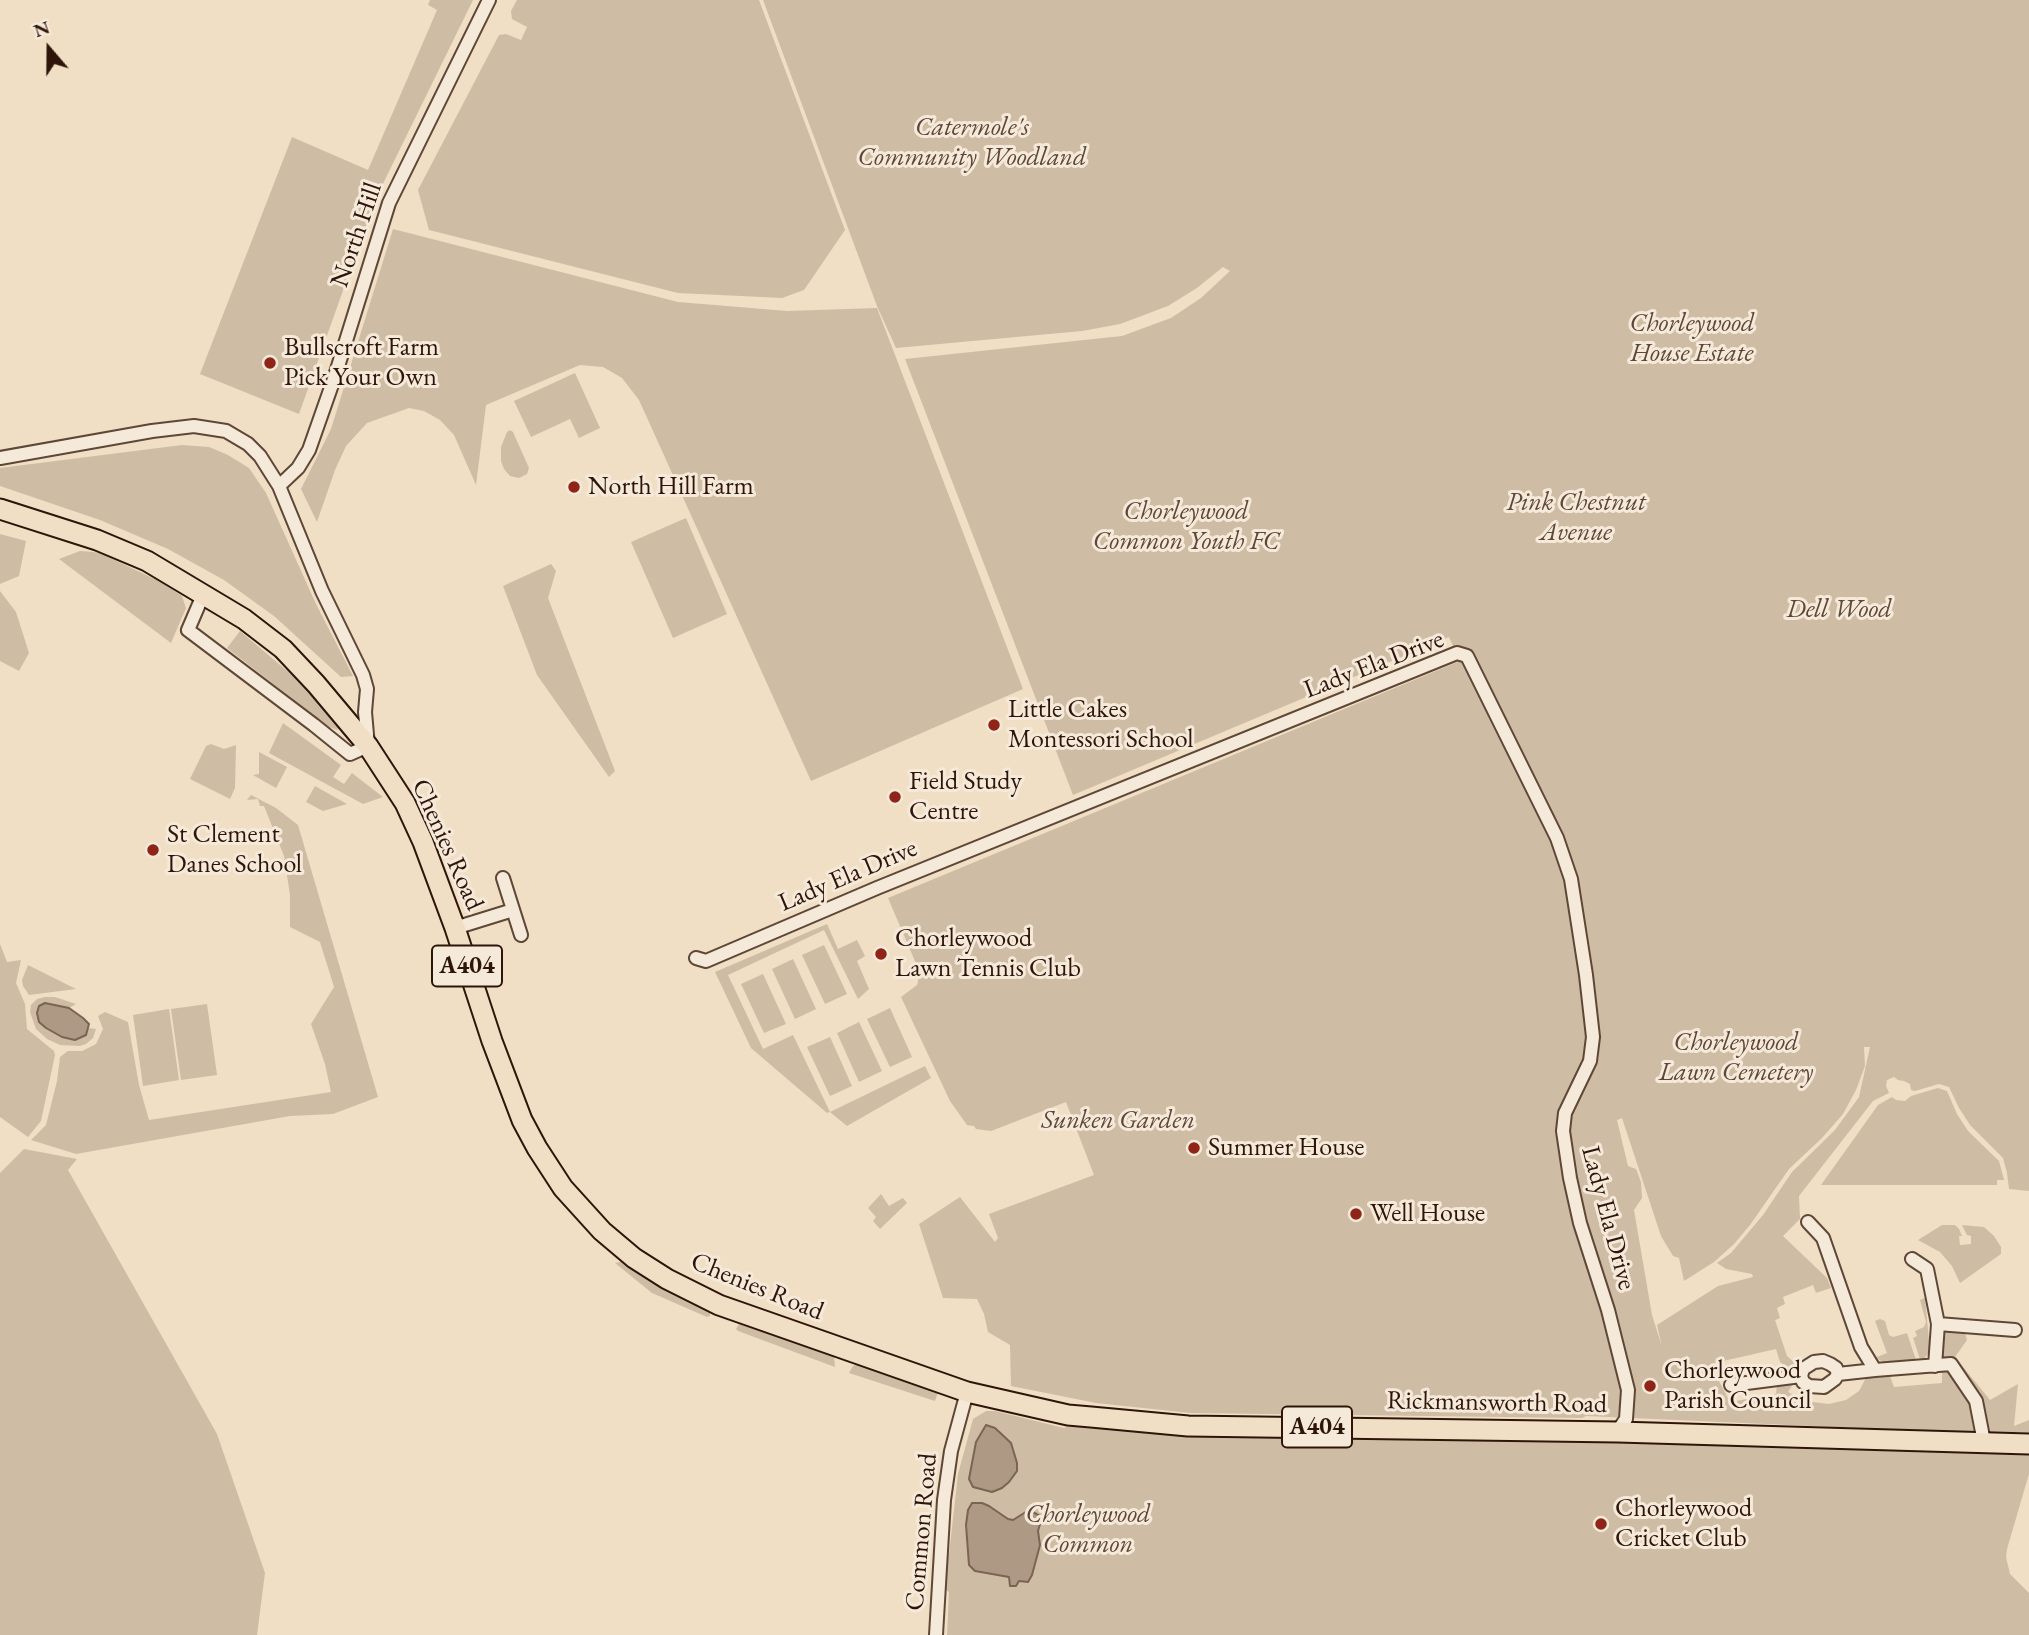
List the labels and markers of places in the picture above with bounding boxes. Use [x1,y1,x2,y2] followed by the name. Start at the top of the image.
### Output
[284,332,439,394] place label: Bullscroft Farm Pick Your Own
[262,355,278,371] marker: Bullscroft Farm Pick Your Own
[588,471,754,503] place label: North Hill Farm
[566,479,582,495] marker: North Hill Farm
[1008,694,1193,756] place label: Little Cakes Montessori School
[986,717,1002,733] marker: Little Cakes Montessori School
[909,766,1022,828] place label: Field Study Centre
[887,789,903,805] marker: Field Study Centre
[167,819,302,880] place label: St Clement Danes School
[145,842,161,858] marker: St Clement Danes School
[895,923,1081,984] place label: Chorleywood Lawn Tennis Club
[873,946,889,962] marker: Chorleywood Lawn Tennis Club
[1208,1132,1364,1164] place label: Summer House
[1186,1140,1202,1156] marker: Summer House
[1370,1198,1485,1230] place label: Well House
[1348,1206,1364,1222] marker: Well House
[1664,1355,1811,1416] place label: Chorleywood Parish Council
[1642,1378,1658,1394] marker: Chorleywood Parish Council
[1615,1493,1752,1554] place label: Chorleywood Cricket Club
[1593,1516,1609,1532] marker: Chorleywood Cricket Club

